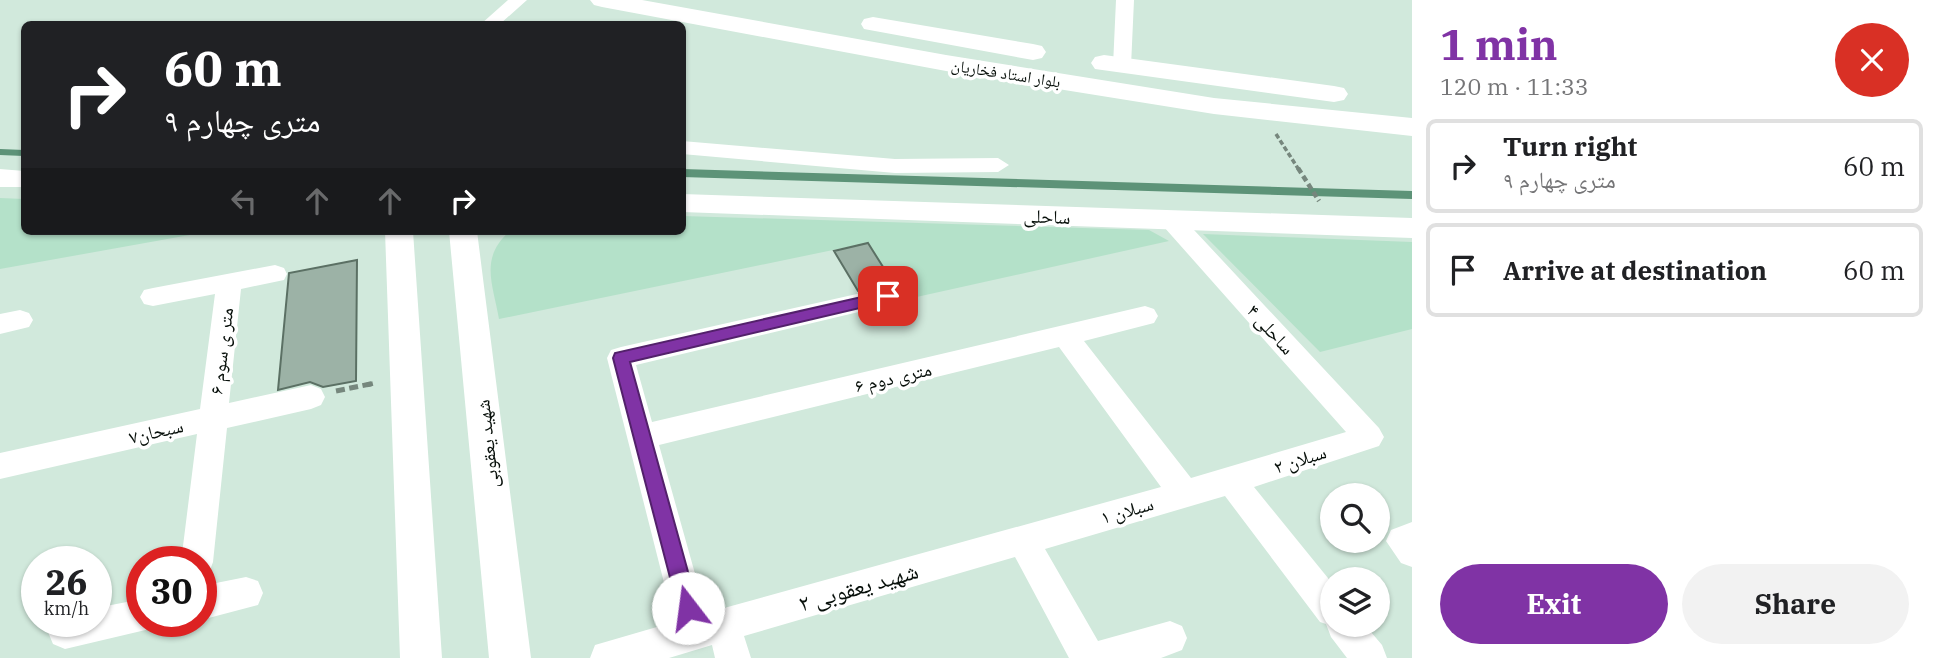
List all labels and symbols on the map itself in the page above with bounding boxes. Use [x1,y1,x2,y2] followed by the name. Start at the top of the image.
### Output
[950,54,1062,93] street label: بلوار استاد فخاریان
[1023,203,1071,229] street label: ساحلی
[858,266,918,326] pin
[1242,299,1300,359] street label: ساحلی ۴
[204,306,240,396] street label: ۶ متر ی سوم
[852,356,934,399] street label: ۶ متری دوم
[470,399,504,489] street label: شهید یعقوبی
[126,413,186,449] street label: سبحان۷
[1271,439,1329,479] street label: سبلان ۲
[1098,491,1156,529] street label: سبلان ۱
[126,546,217,637] speed limit sign: 30
[795,555,921,617] street label: شهید یعقوبی ۲
[651,571,725,645] position arrow

